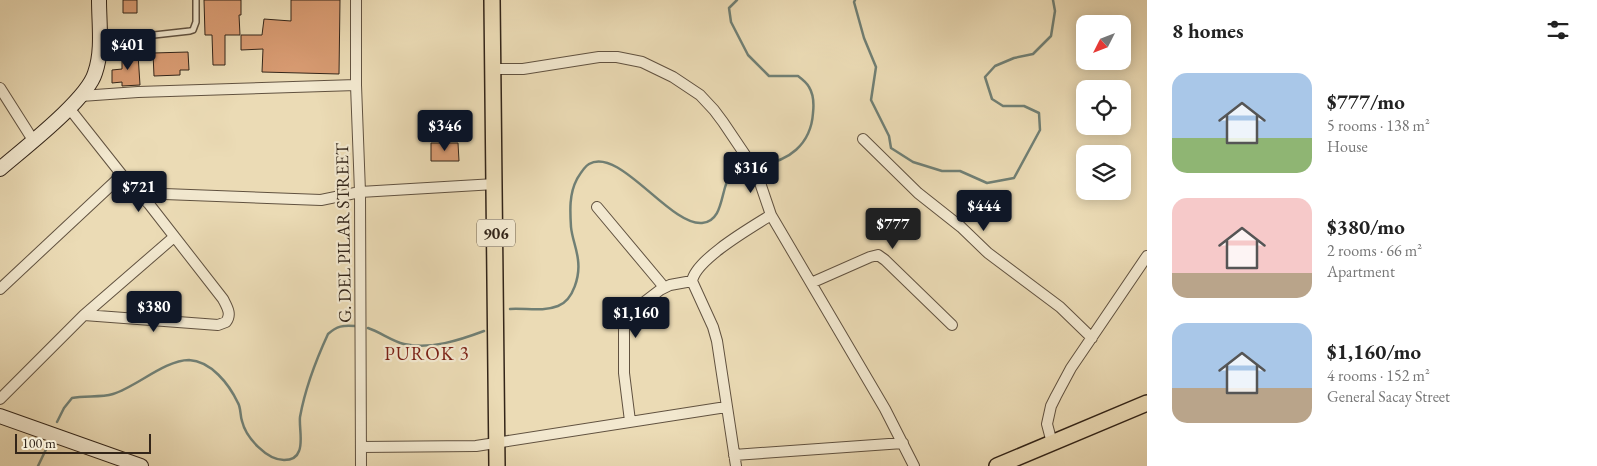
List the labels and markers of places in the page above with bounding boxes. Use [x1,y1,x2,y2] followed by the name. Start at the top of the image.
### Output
[98,28,158,71] pin: $401
[415,110,475,152] pin: $346
[721,152,781,194] pin: $316
[109,170,169,213] pin: $721
[954,190,1014,232] pin: $444
[863,208,923,250] pin: $777
[124,290,184,333] pin: $380
[595,296,677,339] pin: $1,160

